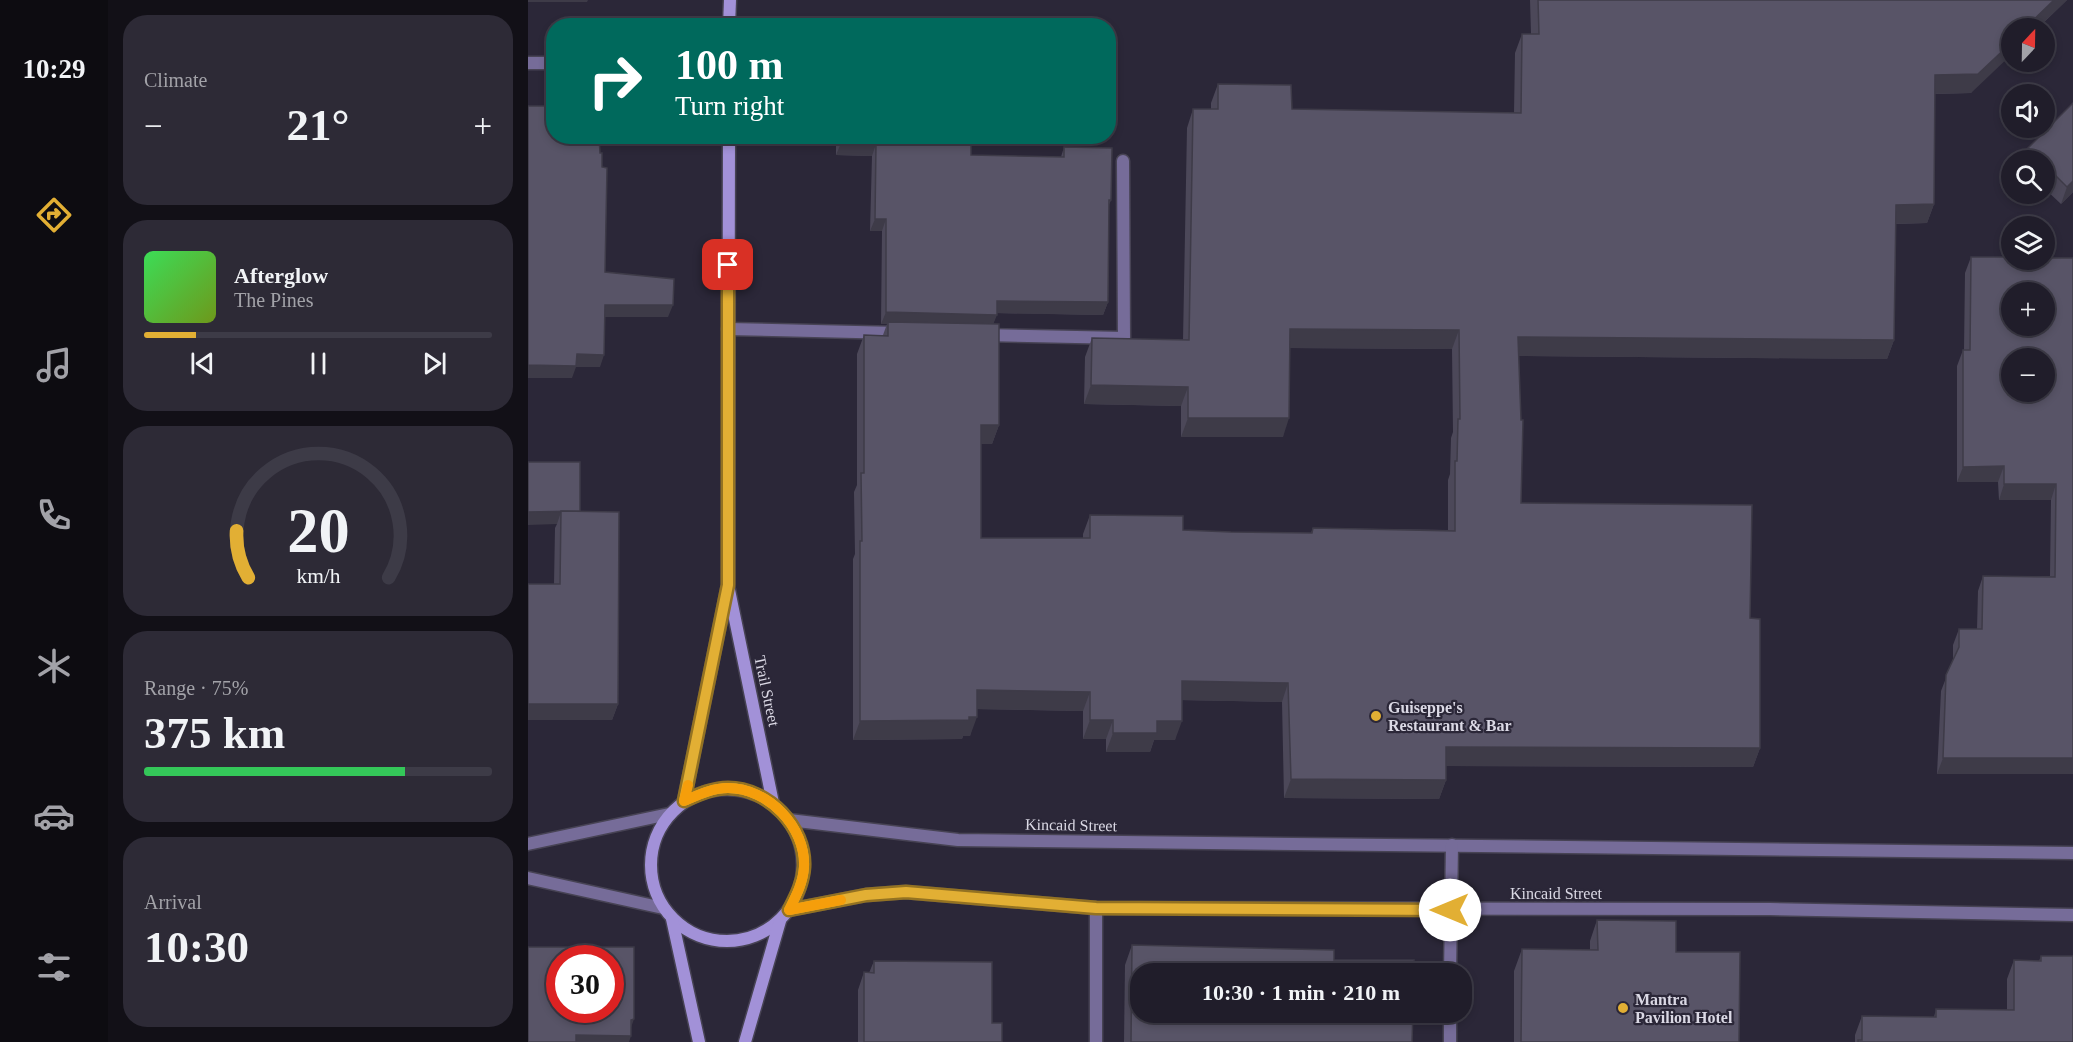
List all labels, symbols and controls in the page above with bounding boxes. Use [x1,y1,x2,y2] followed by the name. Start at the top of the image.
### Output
[2001,18,2055,72] north arrow
[2001,18,2055,402] map controls
[576,42,654,120] icon: right
[675,42,784,88] text: 100 m
[23,54,86,84] text: 10:29
[144,69,207,91] text: Climate
[2001,84,2055,138] button: sound
[675,91,784,121] text: Turn right
[287,100,350,150] text: 21°
[144,108,163,144] text: −
[473,108,492,144] text: +
[2001,150,2055,204] button: search
[33,194,75,236] icon: directions
[2001,216,2055,270] button: layers
[702,239,753,290] pin
[711,248,744,281] icon: arrive
[234,263,328,288] text: Afterglow
[2001,282,2055,336] button: +
[234,289,313,311] text: The Pines
[33,344,75,386] icon: music
[186,347,219,380] icon: previous
[302,347,335,380] icon: pause
[418,347,451,380] icon: next
[2001,348,2055,402] button: −
[33,494,75,536] icon: phone
[287,496,349,565] text: 20
[296,564,340,588] text: km/h
[33,645,75,687] icon: climate
[751,654,783,728] street label: Trail Street
[144,677,248,699] text: Range · 75%
[1388,699,1512,734] place label: Guiseppe's Restaurant & Bar
[144,708,285,758] text: 375 km
[1369,709,1383,723] marker: Guiseppe's Restaurant & Bar
[33,795,75,837] icon: car
[1025,816,1118,834] street label: Kincaid Street
[1418,878,1482,942] position arrow
[1510,885,1603,902] street label: Kincaid Street
[144,891,202,913] text: Arrival
[144,922,249,972] text: 10:30
[546,945,624,1023] speed limit sign: 30
[33,946,75,988] icon: filters
[1202,980,1400,1005] text: 10:30 · 1 min · 210 m
[1635,991,1733,1026] place label: Mantra Pavilion Hotel
[1616,1001,1630,1015] marker: Mantra Pavilion Hotel

